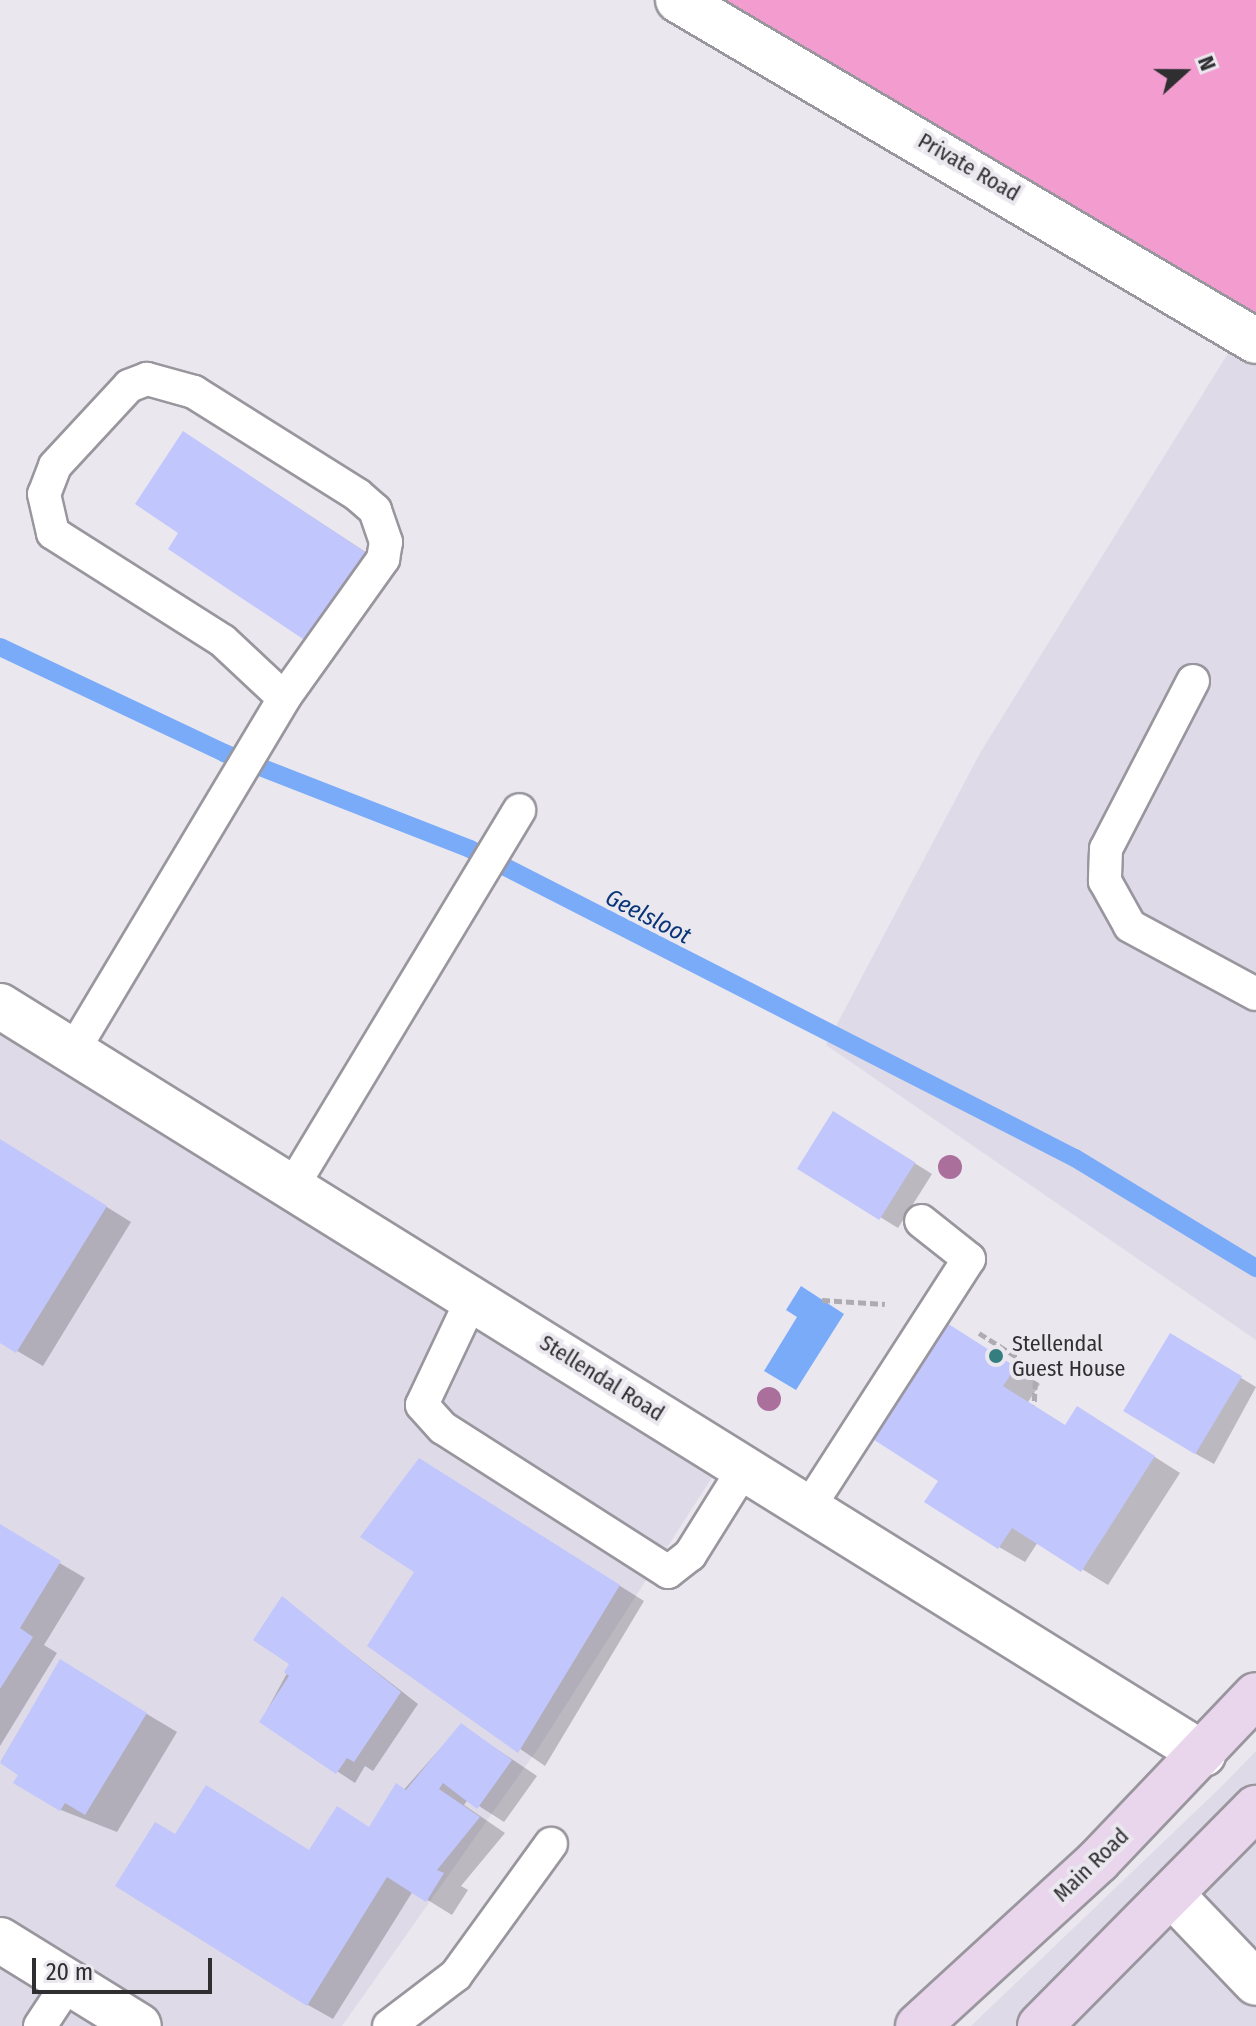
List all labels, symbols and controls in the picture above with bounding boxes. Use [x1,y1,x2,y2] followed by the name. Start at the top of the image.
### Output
[1144,32,1224,112] north arrow
[1192,52,1222,74] text: N
[913,127,1025,207] street label: Private Road
[601,883,695,951] water label: Geelsloot
[535,1329,669,1427] street label: Stellendal Road
[1012,1330,1125,1382] place label: Stellendal Guest House
[987,1347,1005,1365] marker: Stellendal Guest House
[1048,1823,1134,1907] street label: Main Road
[36,1942,216,1992] scale bar
[46,1958,93,1986] text: 20 m

